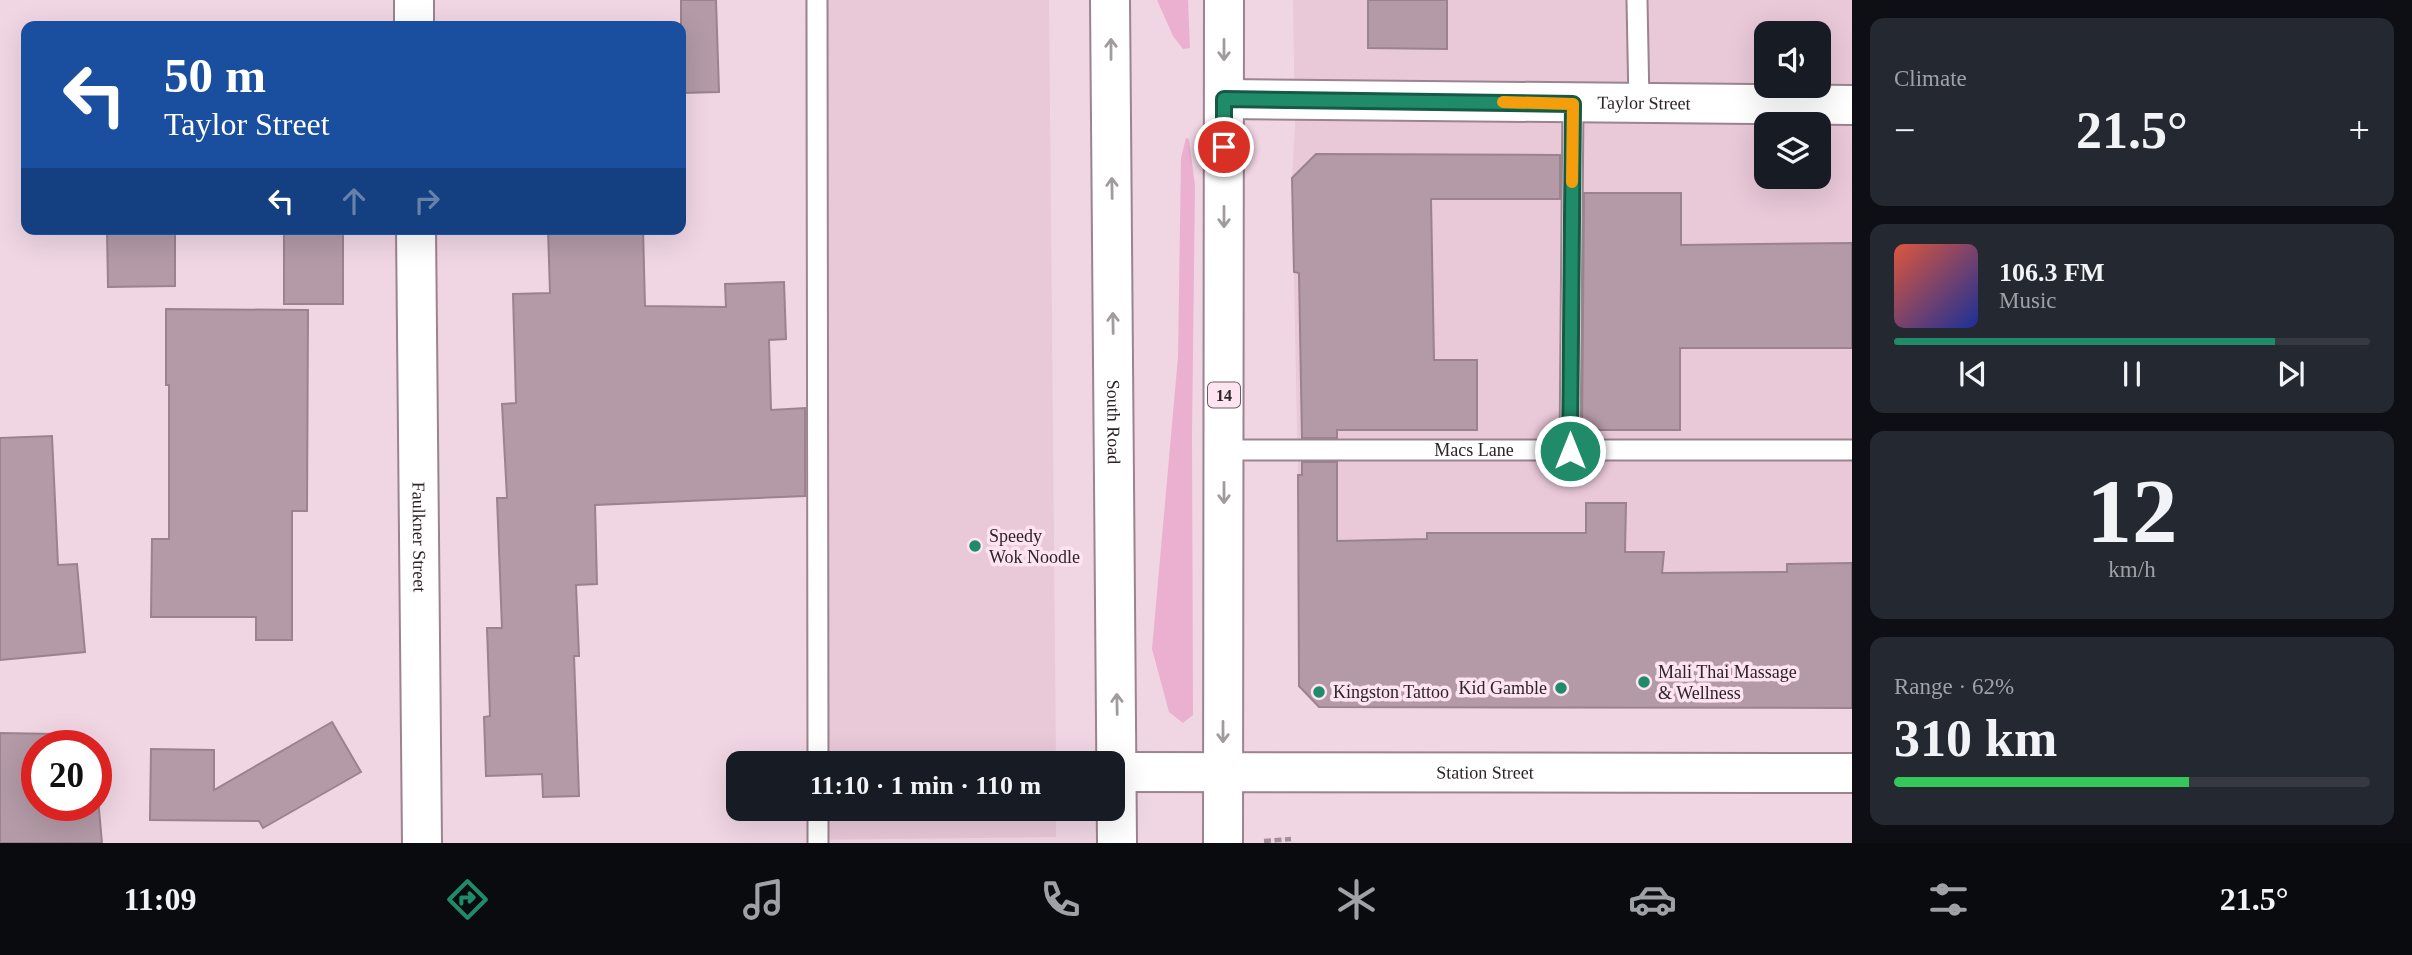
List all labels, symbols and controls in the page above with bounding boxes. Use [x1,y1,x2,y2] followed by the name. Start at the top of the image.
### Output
[1754,21,1831,189] map controls
[1754,21,1831,98] button: sound
[1104,38,1118,61] one-way arrow
[1217,38,1231,61] one-way arrow
[164,48,266,103] text: 50 m
[49,49,140,140] icon: left
[1894,66,1967,91] text: Climate
[1597,93,1691,113] street label: Taylor Street
[2076,102,2188,159] text: 21.5°
[164,106,330,142] text: Taylor Street
[1894,109,1915,151] text: −
[2349,109,2370,151] text: +
[1754,112,1831,189] button: layers
[1194,117,1254,177] pin
[1205,128,1243,166] icon: arrive
[1105,177,1119,200] one-way arrow
[262,182,300,220] icon: left
[335,182,373,220] icon: ahead
[408,182,446,220] icon: right
[1217,205,1231,228] one-way arrow
[1999,258,2104,287] text: 106.3 FM
[1999,288,2057,313] text: Music
[1107,311,1120,334] one-way arrow
[1954,355,1992,393] icon: previous
[2113,355,2151,393] icon: pause
[2272,355,2310,393] icon: next
[1103,380,1124,464] street label: South Road
[1208,382,1240,408] road number: 14
[1533,414,1607,488] position arrow
[1434,440,1514,460] street label: Macs Lane
[2087,461,2178,562] text: 12
[1217,481,1231,504] one-way arrow
[408,482,430,592] street label: Faulkner Street
[989,526,1080,567] place label: Speedy Wok Noodle
[967,538,983,554] marker: Speedy Wok Noodle
[2108,557,2156,582] text: km/h
[1658,662,1797,703] place label: Mali Thai Massage & Wellness
[1636,674,1652,690] marker: Mali Thai Massage & Wellness
[1894,674,2014,699] text: Range · 62%
[1459,678,1547,698] place label: Kid Gamble
[1553,680,1569,696] marker: Kid Gamble
[1333,682,1449,702] place label: Kingston Tattoo
[1311,684,1327,700] marker: Kingston Tattoo
[1110,693,1124,716] one-way arrow
[1894,710,2057,767] text: 310 km
[1216,720,1230,743] one-way arrow
[21,730,112,821] speed limit sign: 20
[1436,762,1534,783] street label: Station Street
[810,771,1041,800] text: 11:10 · 1 min · 110 m
[443,875,492,924] icon: directions
[739,875,788,924] icon: music
[1036,875,1085,924] icon: phone
[1332,875,1381,924] icon: climate
[1628,875,1677,924] icon: car
[1924,875,1973,924] icon: filters
[124,881,196,917] text: 11:09
[2220,881,2288,917] text: 21.5°

